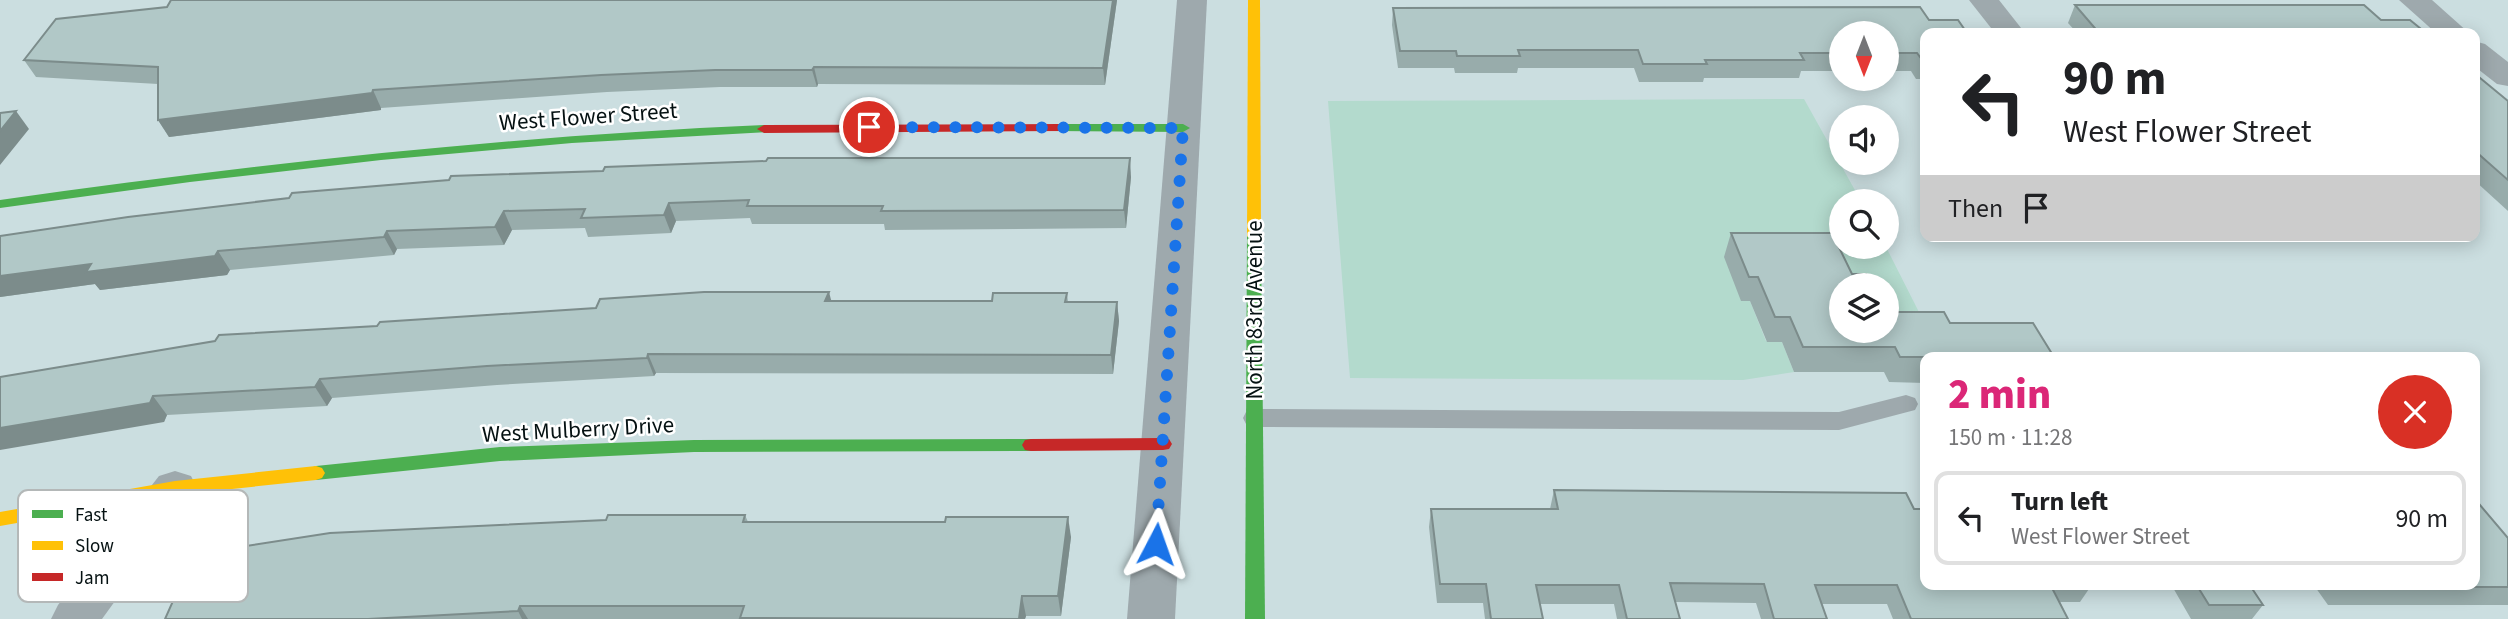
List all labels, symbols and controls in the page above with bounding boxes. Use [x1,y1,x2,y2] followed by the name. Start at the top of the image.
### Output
[1829,21,1899,91] north arrow
[1829,21,1899,343] map controls
[2063,44,2167,114] text: 90 m
[1948,56,2039,147] icon: left
[498,94,679,139] street label: West Flower Street
[839,97,899,157] pin
[1829,105,1899,175] button: sound
[850,108,888,146] icon: arrive
[2063,109,2312,155] text: West Flower Street
[1829,189,1899,259] button: search
[2017,189,2055,227] icon: arrive
[1948,190,2003,227] text: Then
[1238,220,1271,400] street label: North 83rd Avenue
[1829,273,1899,343] button: layers
[1948,365,2051,425] text: 2 min
[2378,375,2452,449] button: close
[481,408,675,451] street label: West Mulberry Drive
[1948,421,2072,454] text: 150 m · 11:28
[2011,483,2108,520] text: Turn left
[18,490,248,602] legend
[1952,499,1990,537] icon: left
[2395,500,2448,537] text: 90 m
[75,502,108,529] text: Fast
[1119,507,1193,581] position arrow
[2011,520,2190,553] text: West Flower Street
[75,533,114,560] text: Slow
[75,565,109,592] text: Jam

